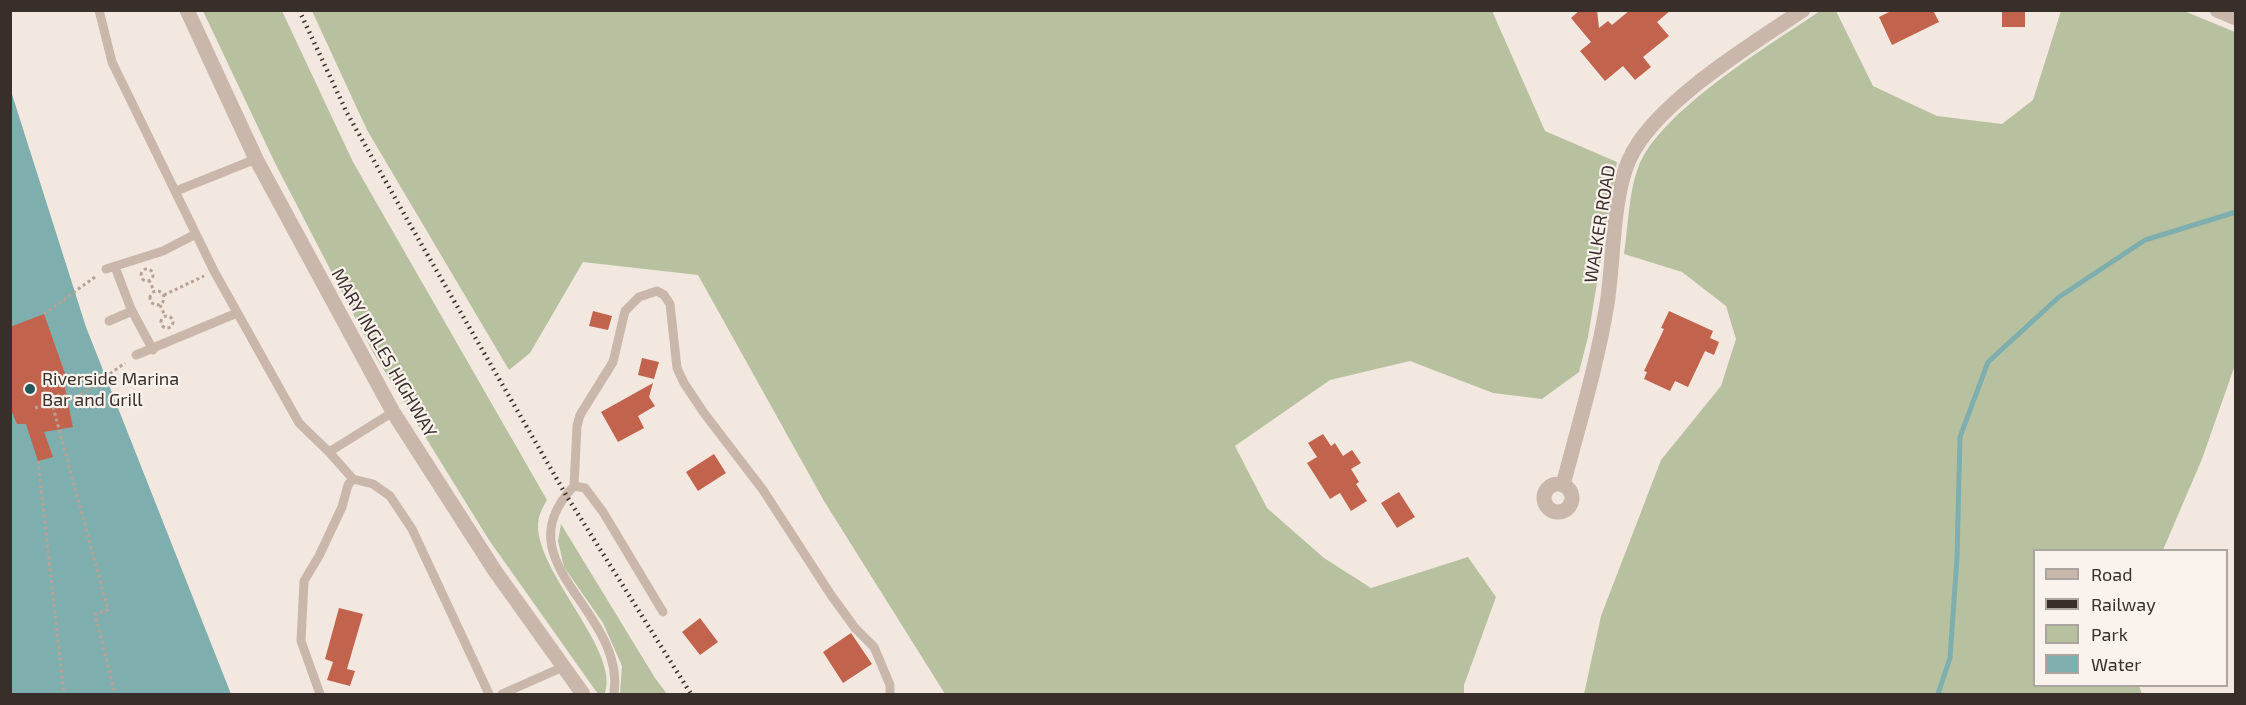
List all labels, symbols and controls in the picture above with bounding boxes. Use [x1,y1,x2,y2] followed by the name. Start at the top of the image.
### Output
[1580,164,1620,284] street label: WALKER ROAD
[327,265,441,441] street label: MARY INGLES HIGHWAY
[42,368,179,410] place label: Riverside Marina Bar and Grill
[23,382,37,396] marker: Riverside Marina Bar and Grill
[2033,549,2228,687] legend
[2091,563,2132,585] text: Road
[2091,593,2156,615] text: Railway
[2091,623,2128,645] text: Park
[2091,653,2141,675] text: Water

